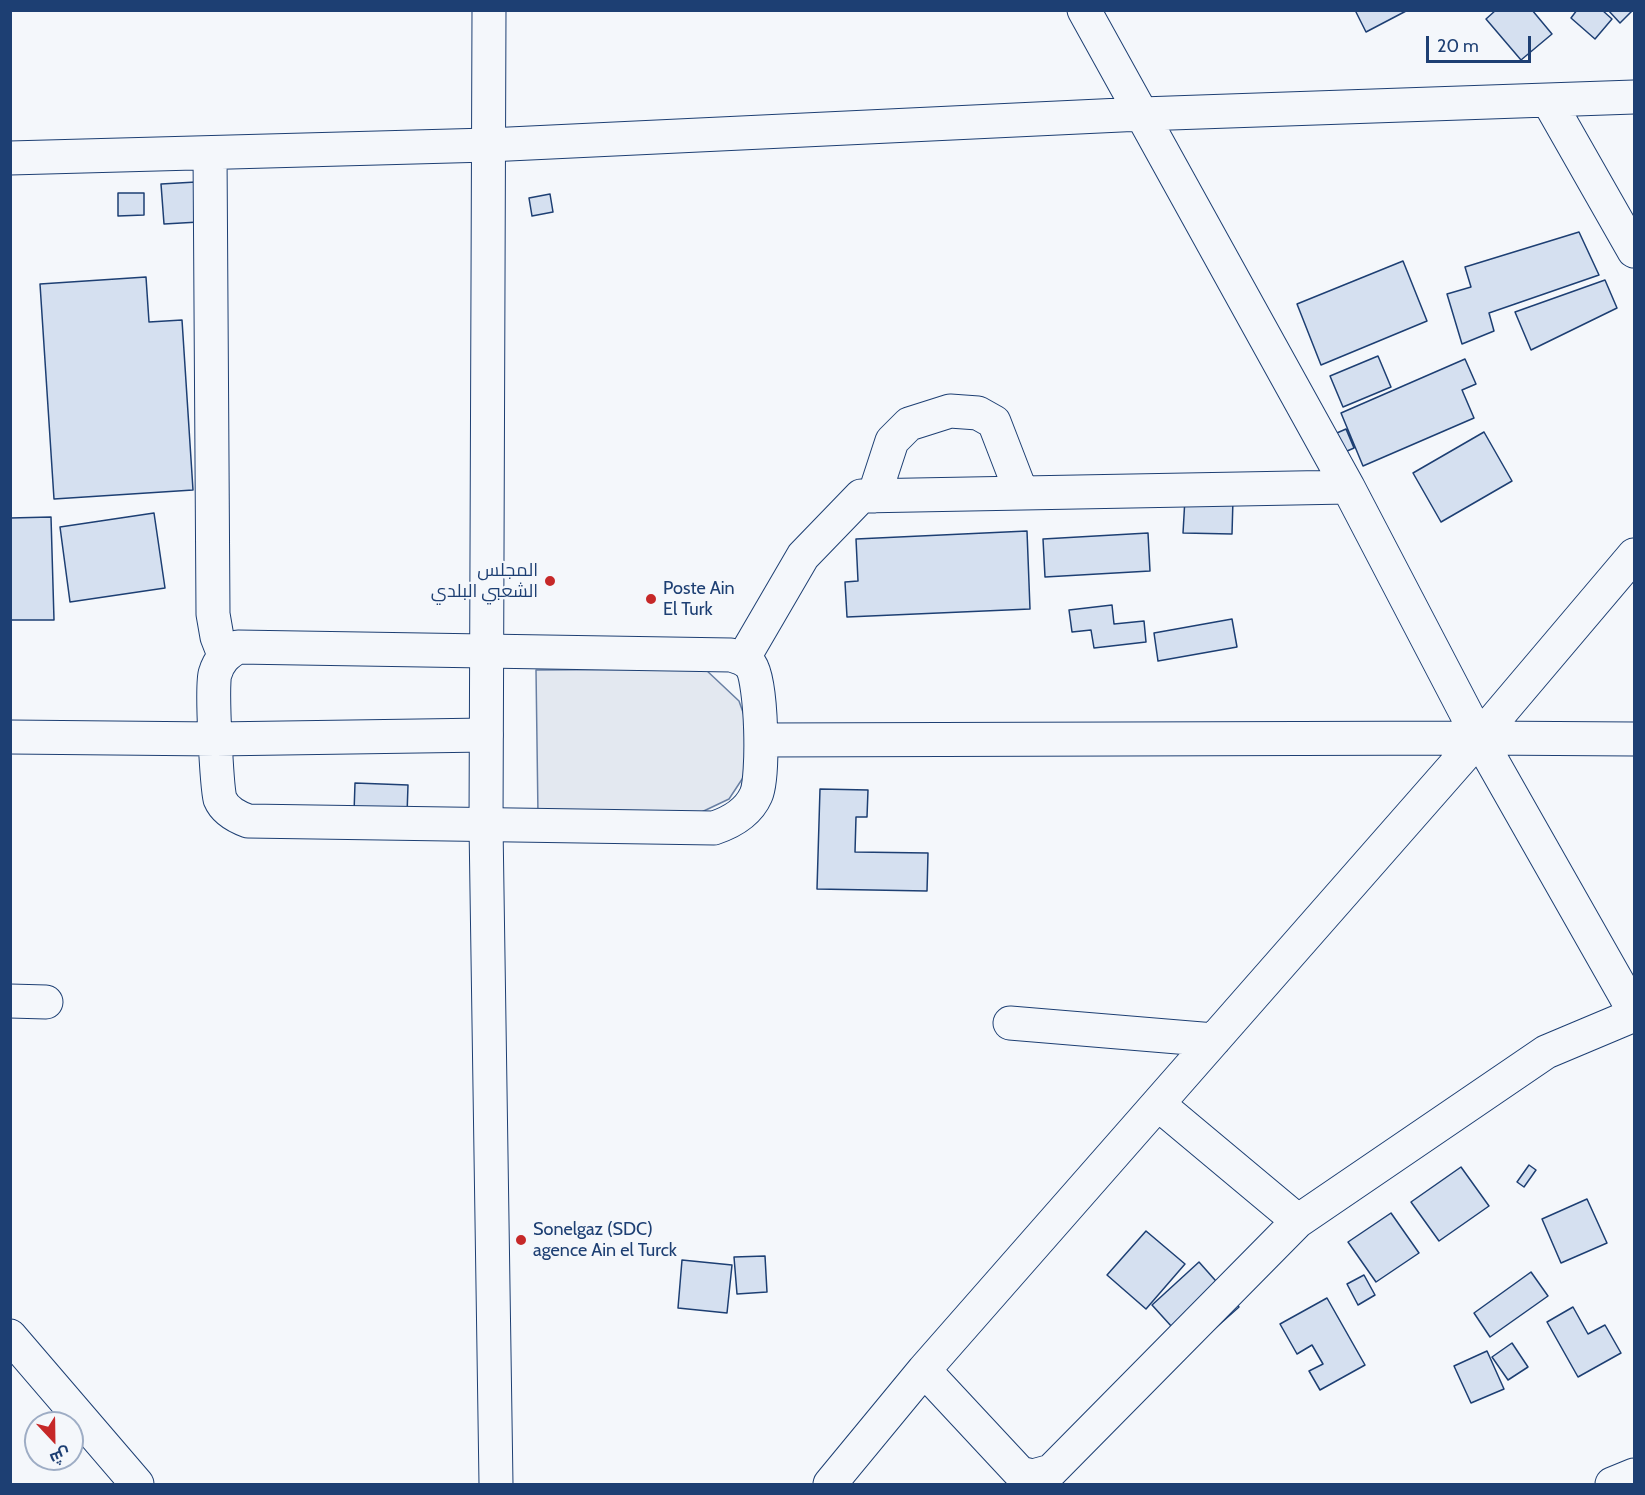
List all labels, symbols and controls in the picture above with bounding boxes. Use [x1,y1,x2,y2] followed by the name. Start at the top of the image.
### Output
[1429,24,1534,62] scale bar
[1437,35,1479,57] text: 20 m
[431,560,538,602] place label: المجلس الشعبي البلدي
[543,574,557,588] marker: المجلس الشعبي البلدي
[663,578,735,620] place label: Poste Ain El Turk
[644,592,658,606] marker: Poste Ain El Turk
[533,1219,677,1262] place label: Sonelgaz (SDC) agence Ain el Turck
[514,1233,528,1247] marker: Sonelgaz (SDC) agence Ain el Turck
[24,1411,84,1471] north arrow
[47,1444,73,1469] text: ش

